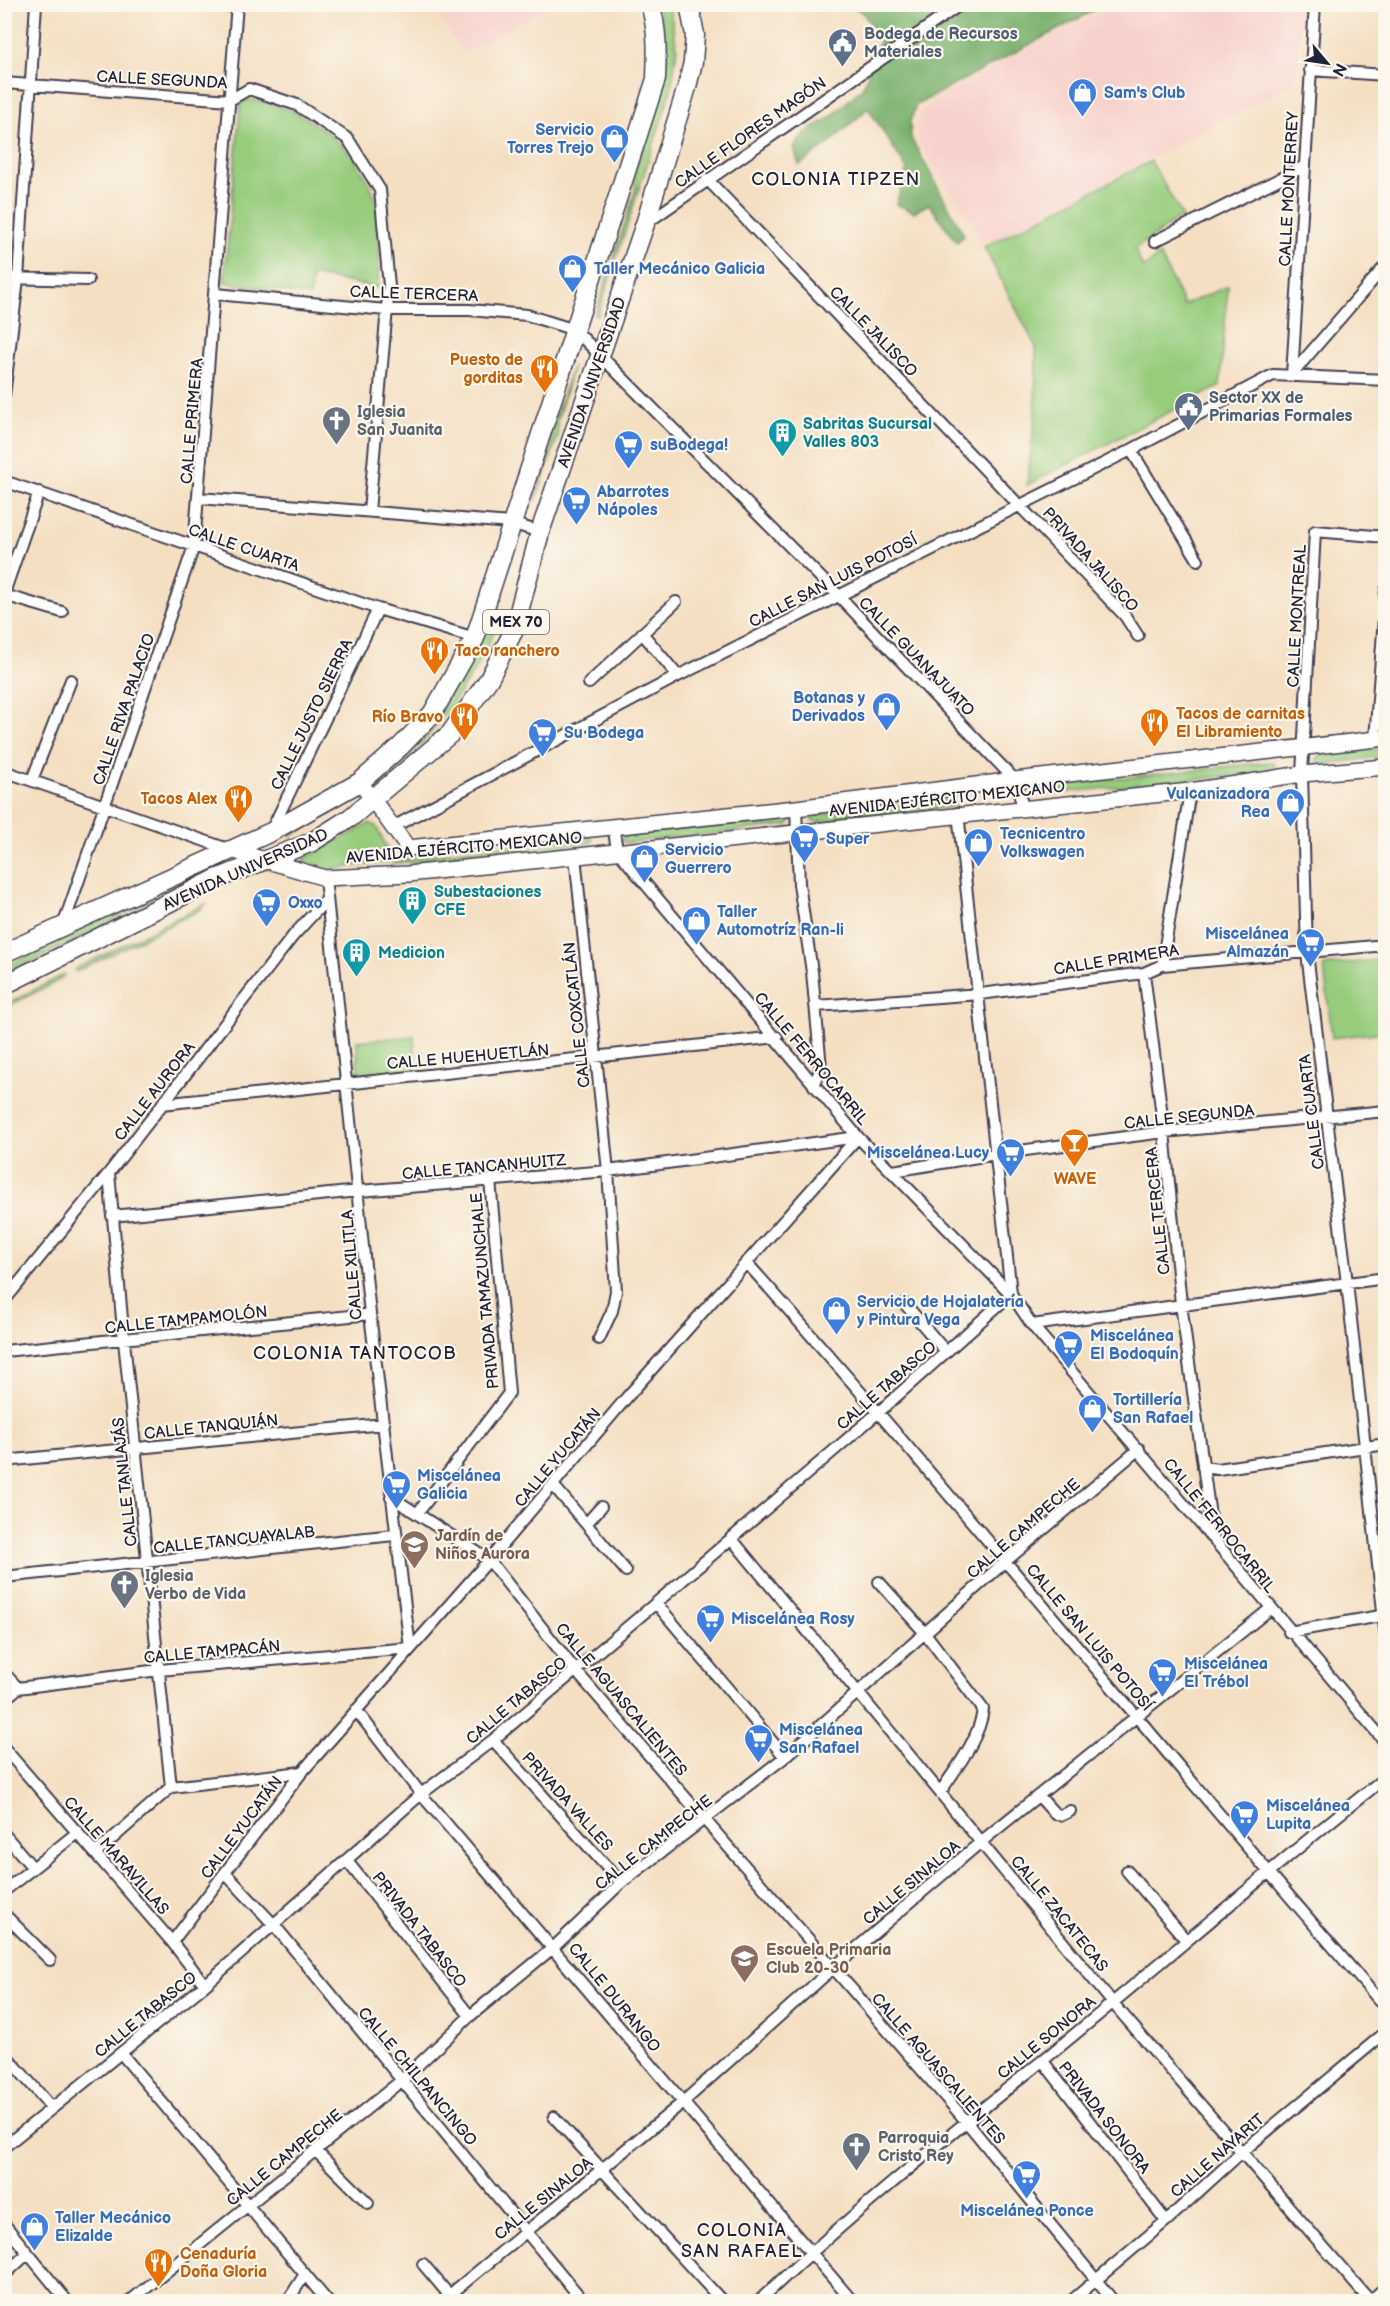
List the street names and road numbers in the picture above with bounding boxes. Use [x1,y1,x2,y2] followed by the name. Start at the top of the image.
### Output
[96,68,228,93] street label: CALLE SEGUNDA
[670,72,830,193] street label: CALLE FLORES MAGÓN
[1276,110,1303,267] street label: CALLE MONTERREY
[349,283,479,306] street label: CALLE TERCERA
[825,283,921,381] street label: CALLE JALISCO
[554,295,631,470] street label: AVENIDA UNIVERSIDAD
[178,357,207,485] street label: CALLE PRIMERA
[1038,504,1142,616] street label: PRIVADA JALISCO
[186,521,302,576] street label: CALLE CUARTA
[745,529,921,632] street label: CALLE SAN LUIS POTOSÍ
[1284,543,1311,688] street label: CALLE MONTREAL
[854,594,978,721] street label: CALLE GUANAJUATO
[483,610,549,634] road number: MEX 70
[90,631,159,788] street label: CALLE RIVA PALACIO
[267,636,357,793] street label: CALLE JUSTO SIERRA
[828,776,1066,821] street label: AVENIDA EJÉRCITO MEXICANO
[160,825,331,915] street label: AVENIDA UNIVERSIDAD
[345,827,583,868] street label: AVENIDA EJÉRCITO MEXICANO
[558,941,595,1089] street label: CALLE COXCATLÁN
[1052,941,1180,980] street label: CALLE PRIMERA
[750,989,872,1130] street label: CALLE FERROCARRIL
[111,1039,200,1145] street label: CALLE AURORA
[386,1039,550,1074] street label: CALLE HUEHUETLÁN
[1296,1053,1329,1171] street label: CALLE CUARTA
[1123,1101,1255,1134] street label: CALLE SEGUNDA
[1142,1146,1175,1276] street label: CALLE TERCERA
[401,1151,567,1184] street label: CALLE TANCANHUITZ
[467,1192,504,1390] street label: PRIVADA TAMAZUNCHALE
[338,1209,367,1321] street label: CALLE XILITLA
[104,1301,268,1338] street label: CALLE TAMPAMOLÓN
[833,1338,941,1435] street label: CALLE TABASCO
[510,1403,605,1512] street label: CALLE YUCATÁN
[143,1409,279,1444] street label: CALLE TANQUIÁN
[107,1416,142,1548] street label: CALLE TANLAJÁS
[1159,1455,1279,1598] street label: CALLE FERROCARRIL
[964,1475,1084,1583] street label: CALLE CAMPECHE
[152,1523,316,1558] street label: CALLE TANCUAYALAB
[1022,1559,1158,1716] street label: CALLE SAN LUIS POTOSÍ
[551,1619,691,1780] street label: CALLE AGUASCALIENTES
[143,1635,281,1668] street label: CALLE TAMPACÁN
[463,1653,571,1749] street label: CALLE TABASCO
[517,1749,616,1855] street label: PRIVADA VALLES
[196,1772,287,1883] street label: CALLE YUCATÁN
[592,1792,716,1895] street label: CALLE CAMPECHE
[59,1793,172,1919] street label: CALLE MARAVILLAS
[860,1837,965,1929] street label: CALLE SINALOA
[1006,1852,1111,1976] street label: CALLE ZACATECAS
[368,1868,470,1991] street label: PRIVADA TABASCO
[564,1939,664,2056] street label: CALLE DURANGO
[91,1968,201,2062] street label: CALLE TABASCO
[867,1989,1009,2149] street label: CALLE AGUASCALIENTES
[994,1992,1100,2084] street label: CALLE SONORA
[353,2004,480,2150] street label: CALLE CHILPANCINGO
[1054,2058,1154,2178] street label: PRIVADA SONORA
[223,2106,347,2211] street label: CALLE CAMPECHE
[1167,2110,1269,2202] street label: CALLE NAYARIT
[491,2154,597,2245] street label: CALLE SINALOA

